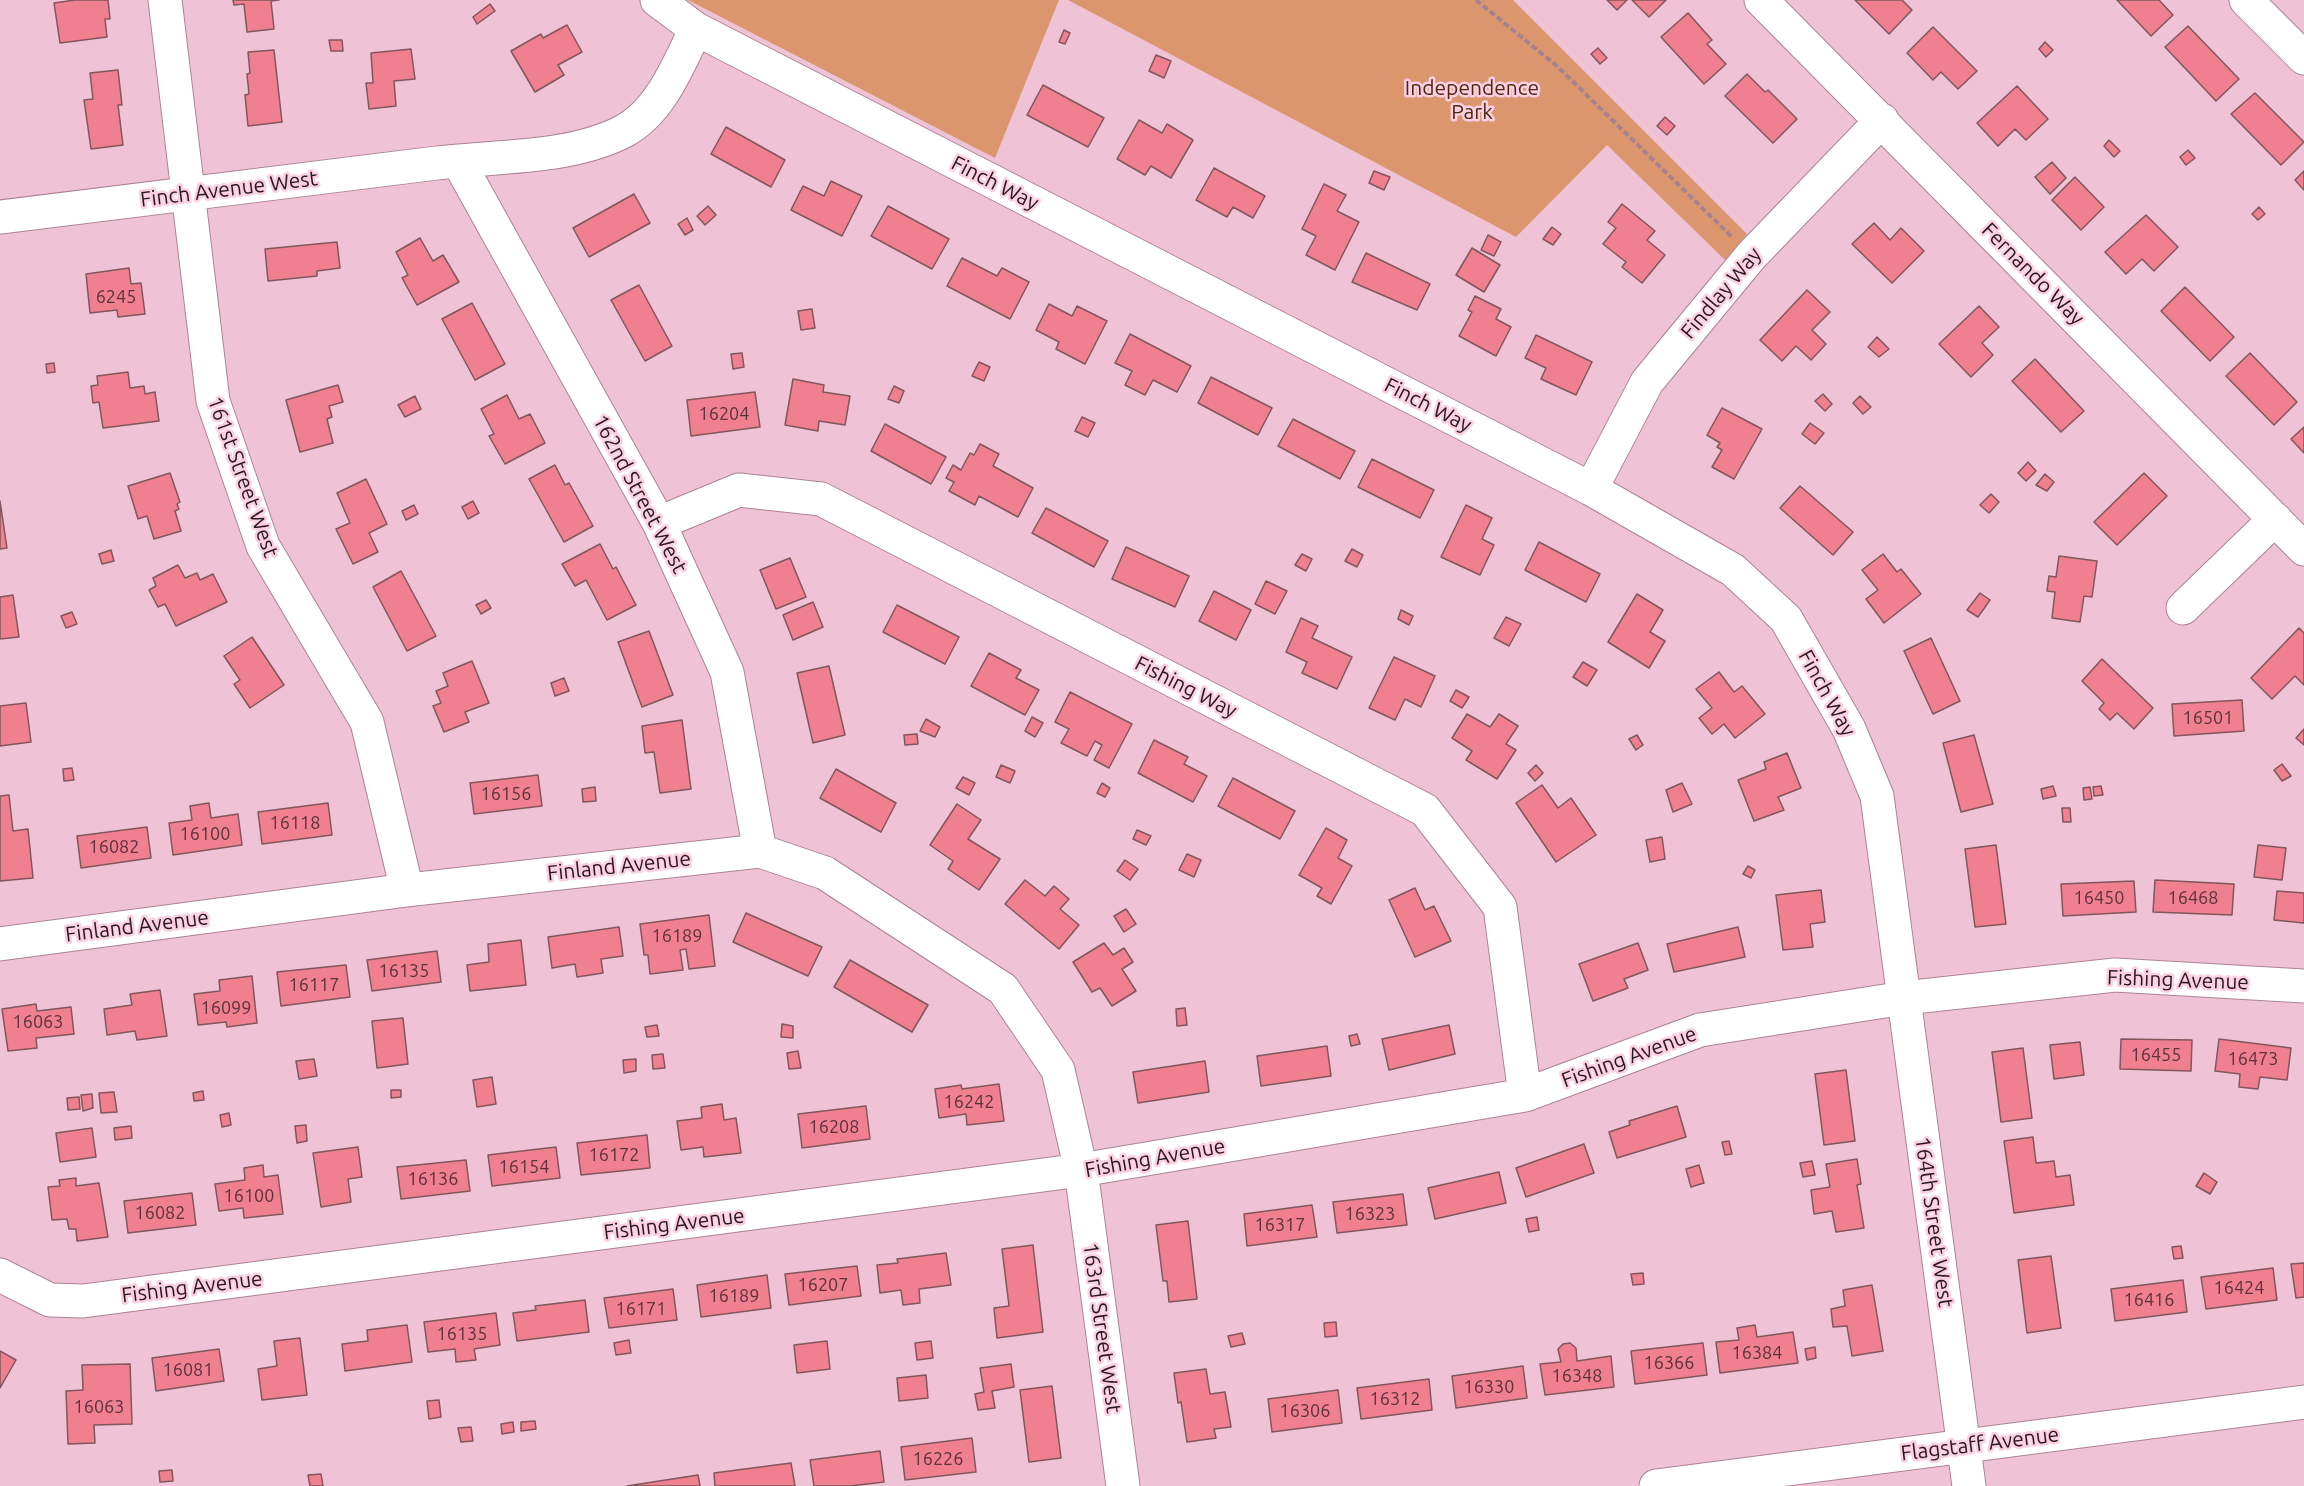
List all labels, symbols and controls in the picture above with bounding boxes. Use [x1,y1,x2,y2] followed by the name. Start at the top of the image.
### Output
[1405,75,1539,125] park label: Independence Park
[947,150,1043,216] street label: Finch Way
[139,166,319,212] street label: Finch Avenue West
[1976,217,2090,331] street label: Fernando Way
[1675,242,1767,344] street label: Findlay Way
[96,286,136,308] house number: 6245
[1380,372,1476,438] street label: Finch Way
[202,393,284,561] street label: 161st Street West
[699,403,749,425] house number: 16204
[588,410,692,578] street label: 162nd Street West
[1793,646,1861,740] street label: Finch Way
[1131,651,1241,723] street label: Fishing Way
[2183,707,2233,729] house number: 16501
[481,783,531,805] house number: 16156
[270,812,320,834] house number: 16118
[180,823,230,845] house number: 16100
[89,836,139,858] house number: 16082
[546,846,692,886] street label: Finland Avenue
[2074,887,2124,909] house number: 16450
[2168,887,2218,909] house number: 16468
[64,905,210,947] street label: Finland Avenue
[652,925,702,947] house number: 16189
[379,960,429,982] house number: 16135
[2107,965,2249,995] street label: Fishing Avenue
[289,974,339,996] house number: 16117
[201,997,251,1019] house number: 16099
[13,1011,63,1033] house number: 16063
[1558,1021,1700,1093] street label: Fishing Avenue
[2131,1044,2181,1066] house number: 16455
[2228,1048,2278,1070] house number: 16473
[944,1091,994,1113] house number: 16242
[809,1116,859,1138] house number: 16208
[1083,1133,1227,1183] street label: Fishing Avenue
[1910,1135,1958,1309] street label: 164th Street West
[589,1144,639,1166] house number: 16172
[499,1156,549,1178] house number: 16154
[408,1168,458,1190] house number: 16136
[224,1185,274,1207] house number: 16100
[135,1202,185,1224] house number: 16082
[602,1203,746,1245] street label: Fishing Avenue
[1345,1203,1395,1225] house number: 16323
[1255,1214,1305,1236] house number: 16317
[1078,1241,1126,1415] street label: 163rd Street West
[120,1266,264,1308] street label: Fishing Avenue
[798,1274,848,1296] house number: 16207
[2214,1277,2264,1299] house number: 16424
[709,1285,759,1307] house number: 16189
[2124,1289,2174,1311] house number: 16416
[616,1298,666,1320] house number: 16171
[437,1323,487,1345] house number: 16135
[1732,1342,1782,1364] house number: 16384
[1644,1352,1694,1374] house number: 16366
[163,1359,213,1381] house number: 16081
[1552,1365,1602,1387] house number: 16348
[1464,1376,1514,1398] house number: 16330
[1370,1388,1420,1410] house number: 16312
[74,1396,124,1418] house number: 16063
[1280,1400,1330,1422] house number: 16306
[1899,1422,2061,1466] street label: Flagstaff Avenue
[913,1448,963,1470] house number: 16226

